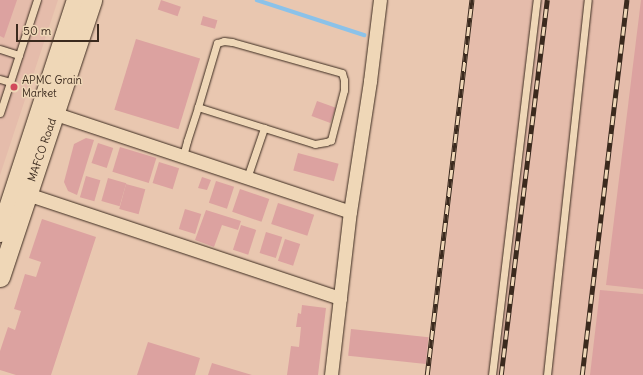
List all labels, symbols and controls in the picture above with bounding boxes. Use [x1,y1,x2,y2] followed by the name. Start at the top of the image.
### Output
[18,16,101,42] scale bar
[23,23,51,38] text: 50 m
[22,74,82,100] place label: APMC Grain Market
[9,82,19,92] marker: APMC Grain Market
[25,117,59,183] street label: MAFCO Road

